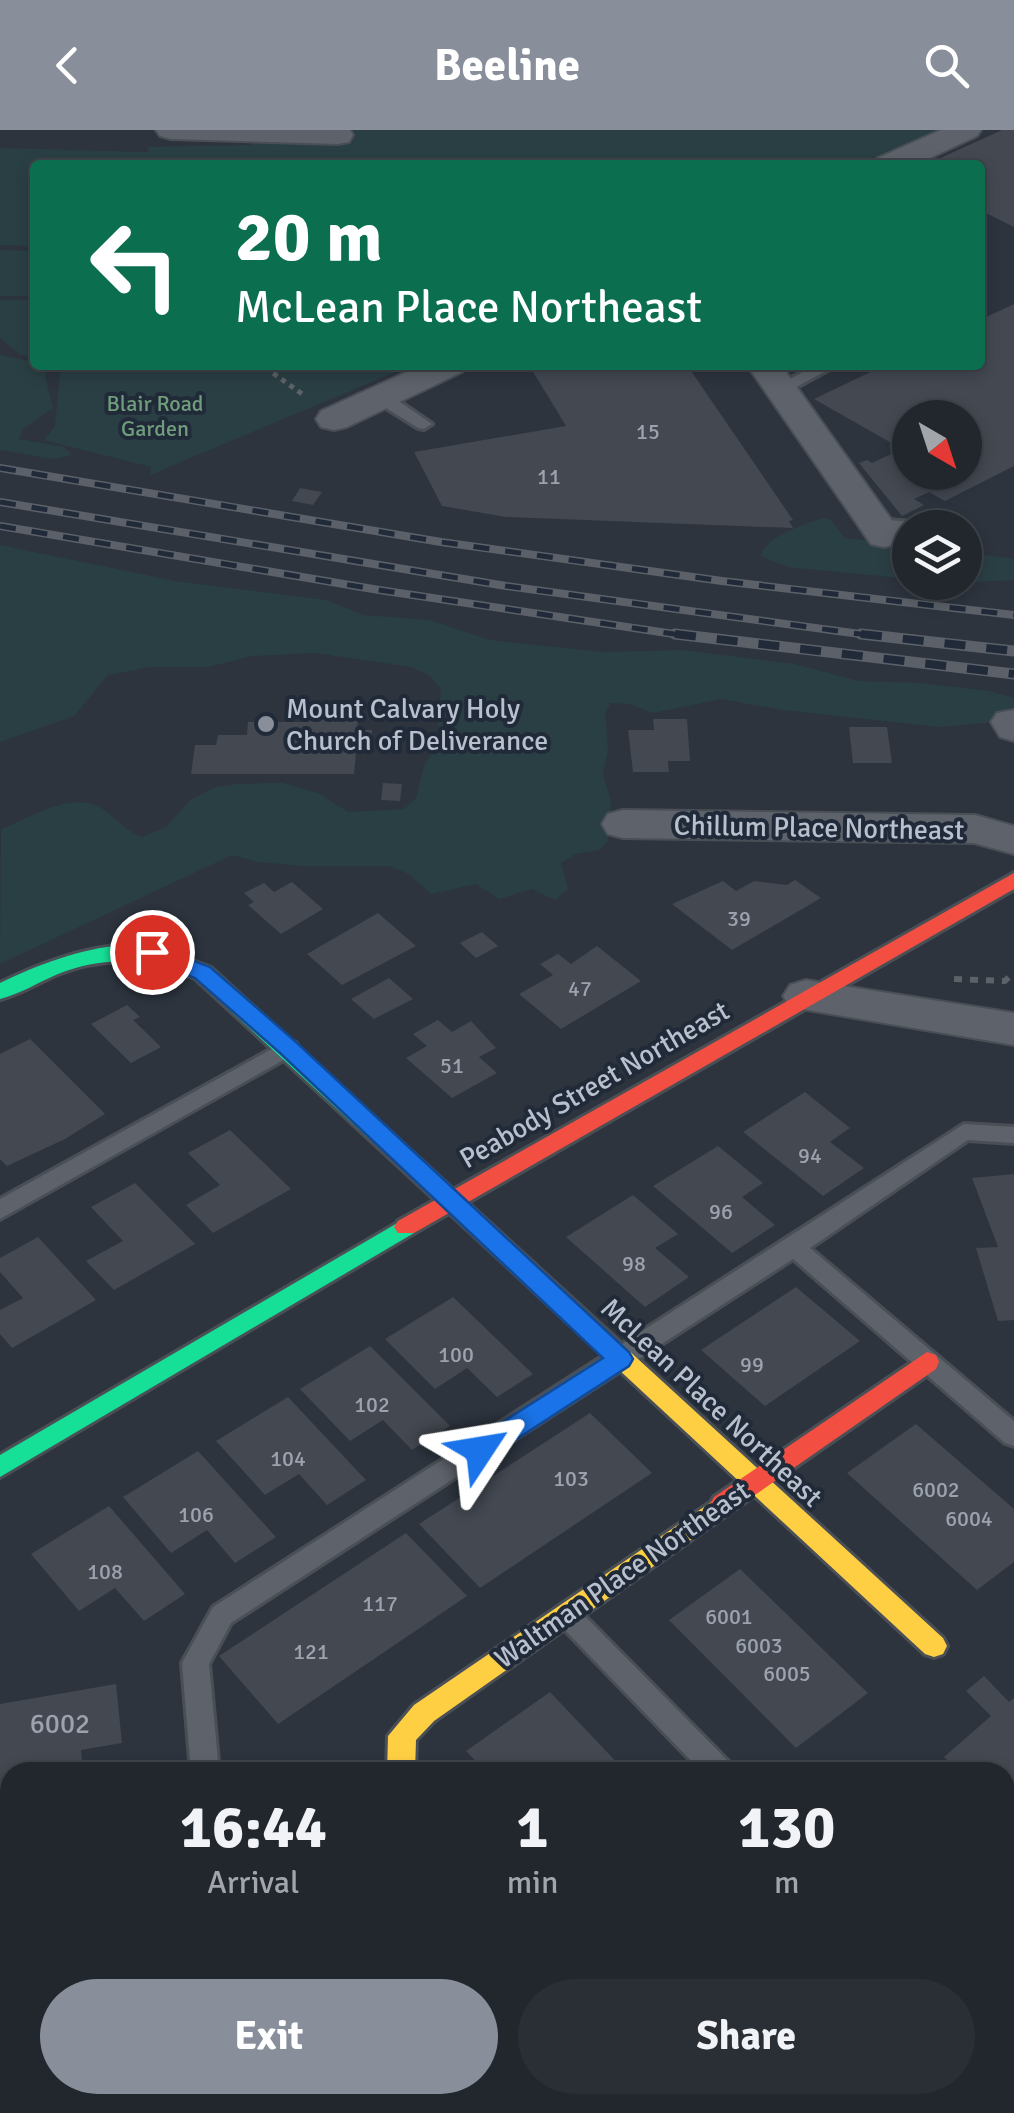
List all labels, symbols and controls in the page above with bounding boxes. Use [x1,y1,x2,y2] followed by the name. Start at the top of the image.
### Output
[40,38,95,93] icon: back
[434,38,580,93] text: Beeline
[919,38,974,93] icon: search
[235,194,383,280] text: 20 m
[70,200,200,330] icon: left
[235,280,702,335] text: McLean Place Northeast
[107,390,203,442] park label: Blair Road Garden
[892,400,982,490] north arrow
[892,400,982,600] map controls
[636,418,660,445] house number: 15
[537,463,561,490] house number: 11
[892,510,982,600] button: layers
[286,692,548,758] place label: Mount Calvary Holy Church of Deliverance
[255,713,277,735] marker: Mount Calvary Holy Church of Deliverance
[673,808,965,848] street label: Chillum Place Northeast
[727,905,751,932] house number: 39
[110,910,195,995] pin
[125,925,180,980] icon: arrive
[568,975,592,1002] house number: 47
[454,994,736,1176] street label: Peabody Street Northeast
[440,1052,464,1079] house number: 51
[798,1142,822,1169] house number: 94
[709,1198,733,1225] house number: 96
[622,1250,646,1277] house number: 98
[593,1291,829,1514] street label: McLean Place Northeast
[438,1341,474,1368] house number: 100
[740,1351,764,1378] house number: 99
[354,1391,390,1418] house number: 102
[428,1398,532,1502] position arrow
[270,1445,306,1472] house number: 104
[553,1465,589,1492] house number: 103
[488,1474,757,1676] street label: Waltman Place Northeast
[912,1476,960,1503] house number: 6002
[178,1501,214,1528] house number: 106
[945,1505,993,1532] house number: 6004
[87,1558,123,1585] house number: 108
[362,1590,398,1617] house number: 117
[705,1603,753,1630] house number: 6001
[735,1632,783,1659] house number: 6003
[293,1638,329,1665] house number: 121
[763,1660,811,1687] house number: 6005
[30,1707,90,1741] house number: 6002
[180,1791,327,1865] text: 16:44
[516,1791,549,1865] text: 1
[738,1791,835,1865] text: 130
[207,1863,299,1902] text: Arrival
[507,1863,558,1902] text: min
[774,1863,799,1902] text: m
[40,1979,498,2094] button: Exit
[518,1979,975,2094] button: Share

